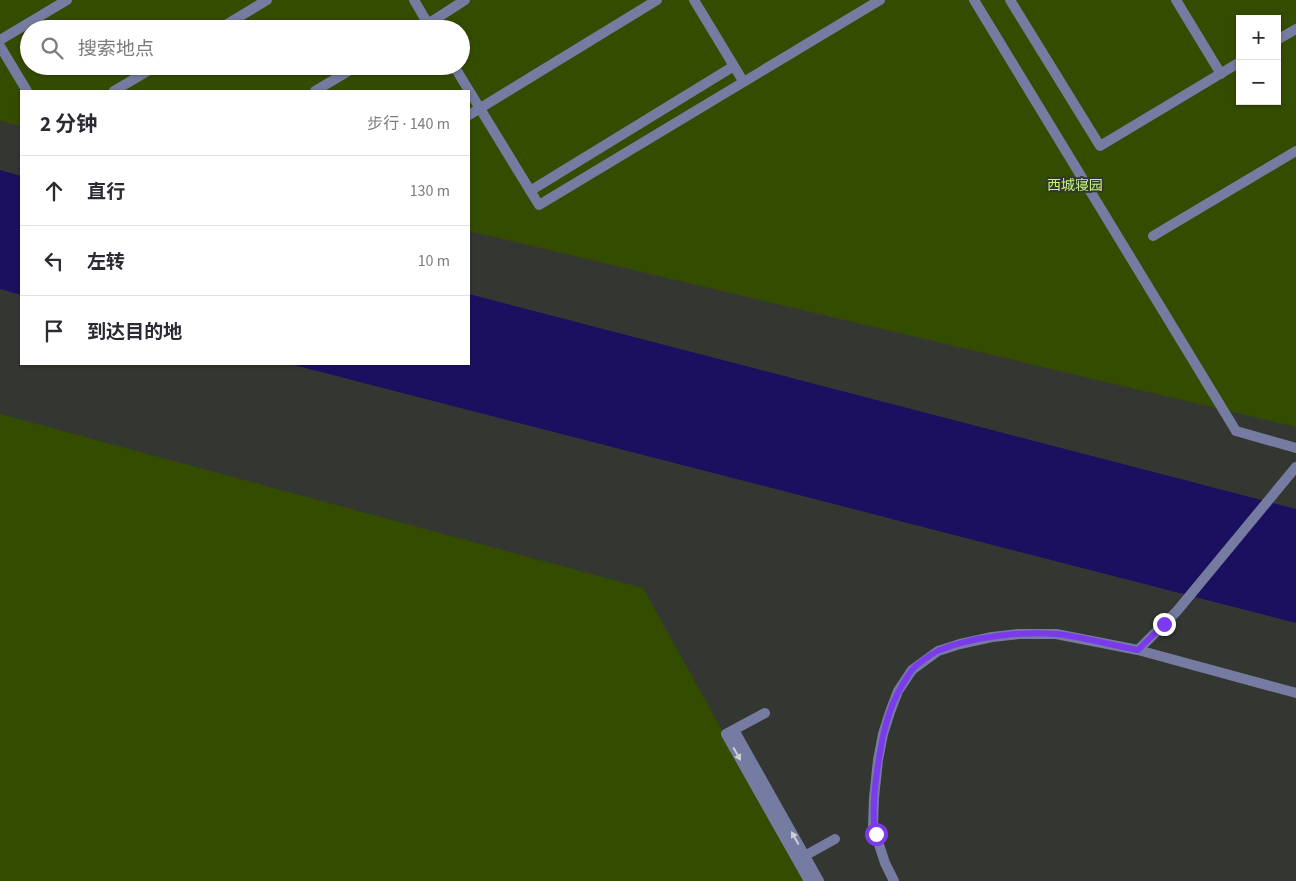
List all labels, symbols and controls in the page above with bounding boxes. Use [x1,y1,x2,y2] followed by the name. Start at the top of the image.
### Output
[1236,15,1281,105] map controls
[1236,15,1281,60] button: +
[20,20,470,75] search box
[38,34,66,62] icon: search
[78,36,154,63] text: 搜索地点
[1236,60,1281,105] button: −
[40,109,97,139] text: 2 分钟
[367,113,450,135] text: 步行 · 140 m
[1047,176,1103,196] park label: 西城寝园
[40,177,68,205] icon: ahead
[87,179,125,206] text: 直行
[410,180,450,202] text: 130 m
[40,247,68,275] icon: left
[87,249,125,276] text: 左转
[418,250,450,272] text: 10 m
[40,317,68,345] icon: arrive
[87,319,182,346] text: 到达目的地
[1153,613,1176,636] route end
[733,746,741,761] one-way arrow
[865,823,888,846] route start
[791,831,799,846] one-way arrow

